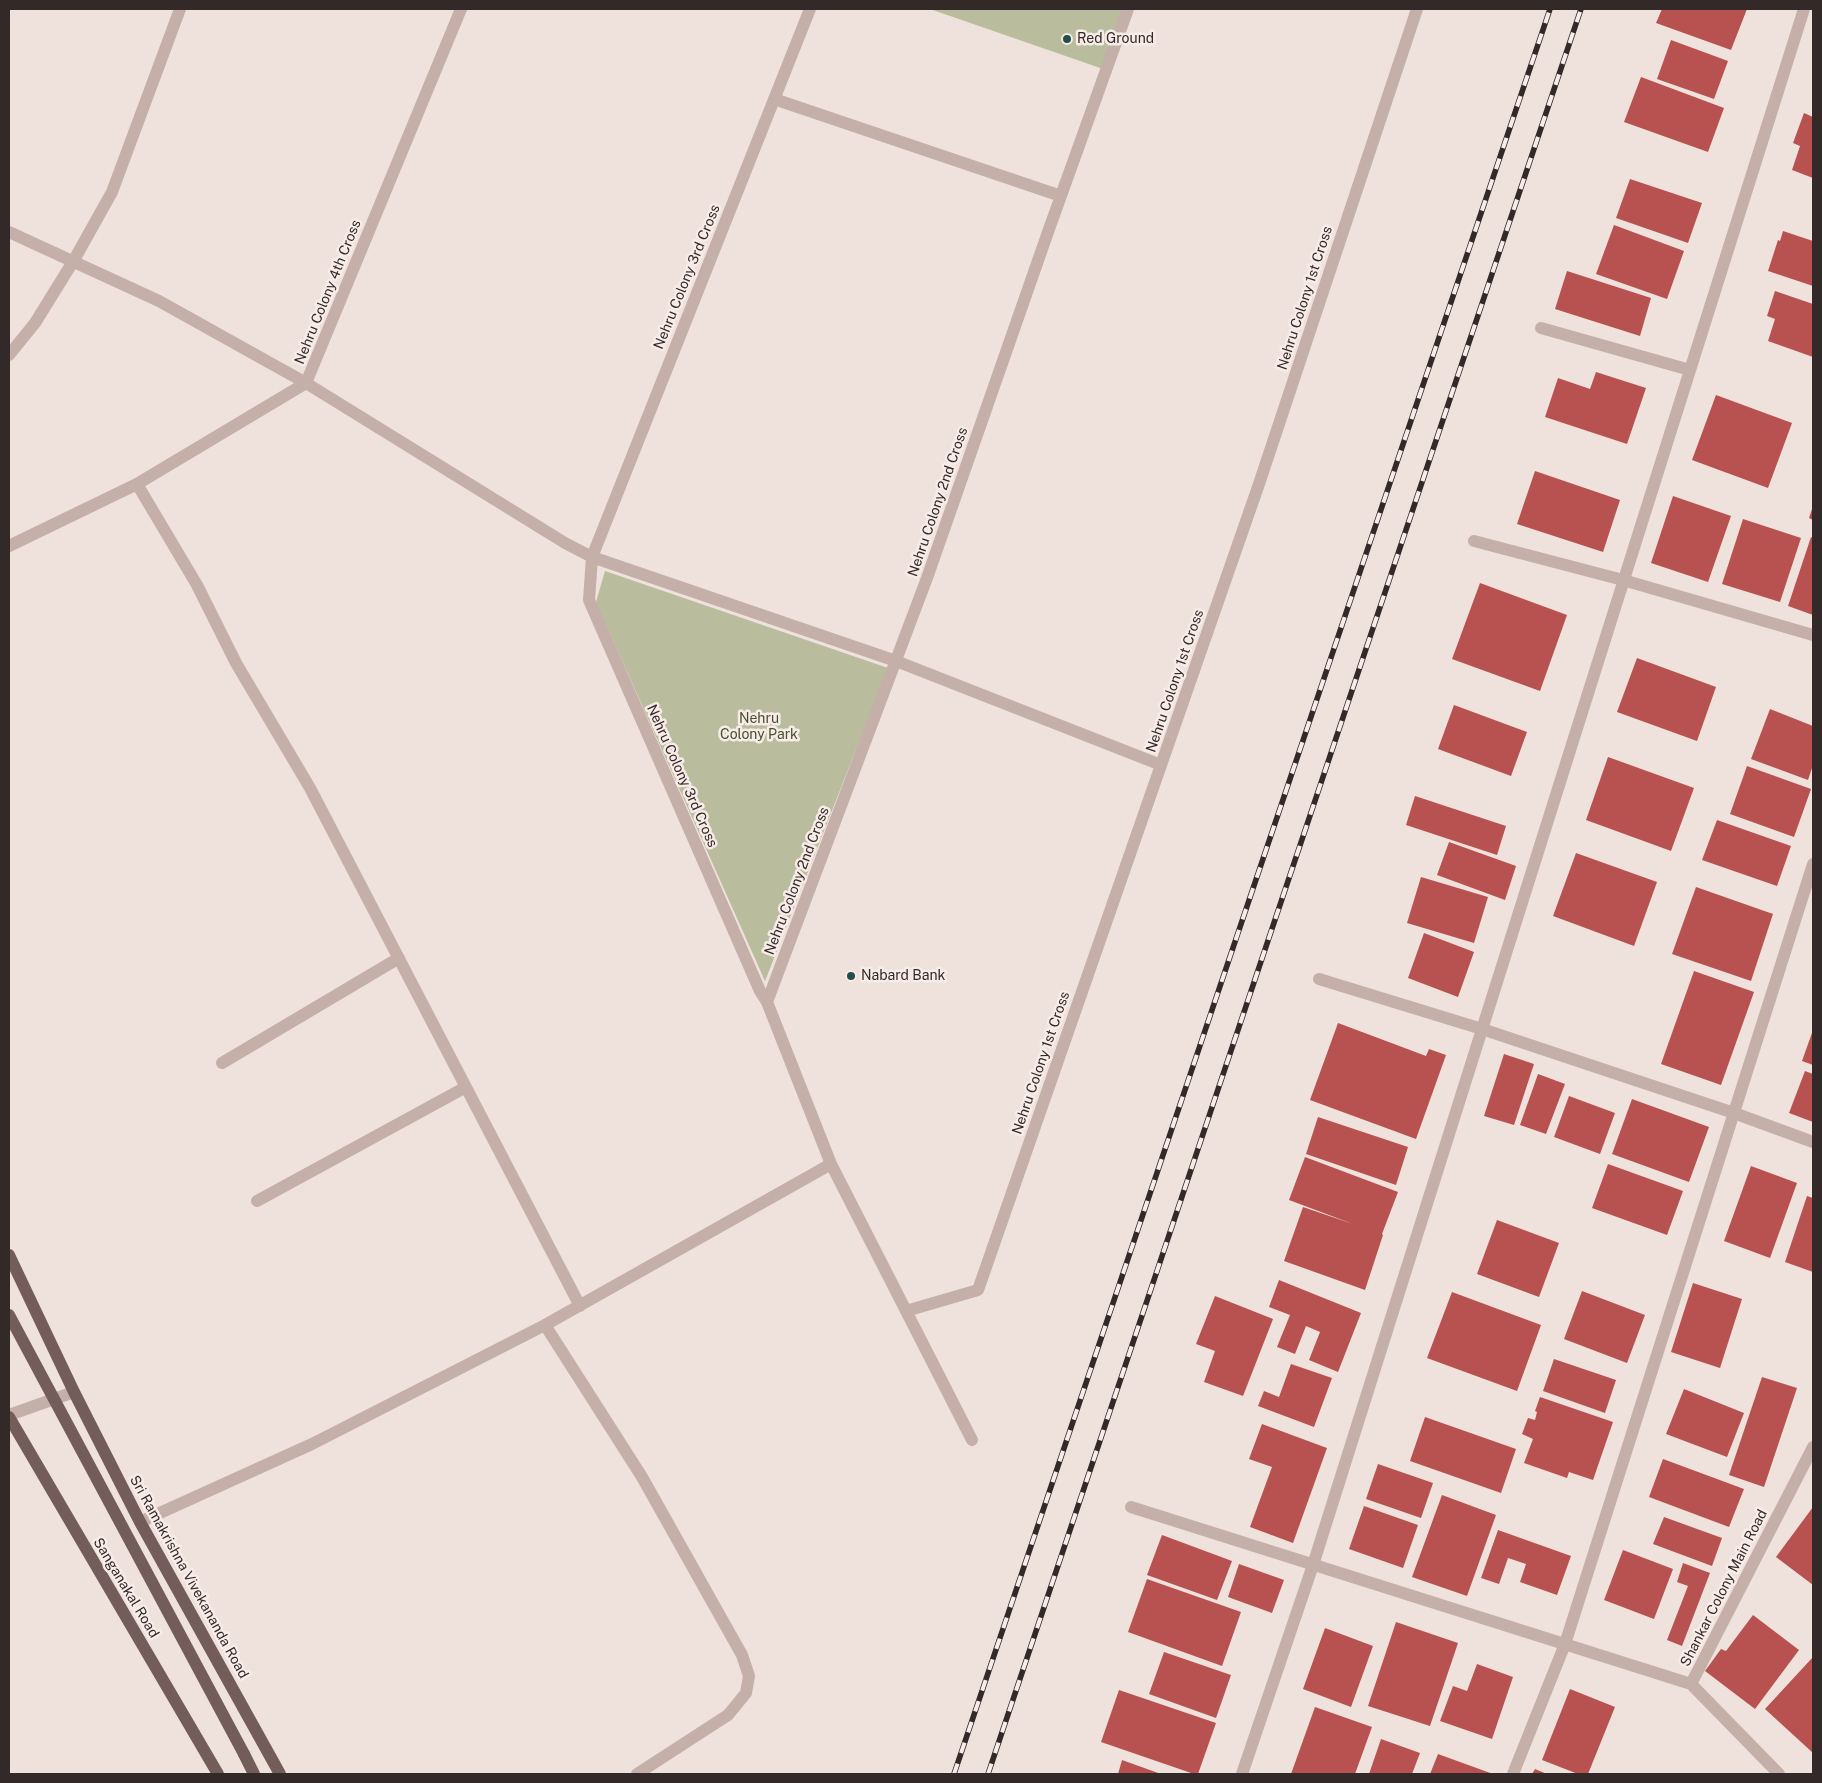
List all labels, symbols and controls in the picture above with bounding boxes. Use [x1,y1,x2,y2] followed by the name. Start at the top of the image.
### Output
[1077,31,1154,47] place label: Red Ground
[1061,33,1073,45] marker: Red Ground
[650,202,724,352] street label: Nehru Colony 3rd Cross
[291,217,365,367] street label: Nehru Colony 4th Cross
[1274,224,1336,372] street label: Nehru Colony 1st Cross
[905,425,971,579] street label: Nehru Colony 2nd Cross
[1143,607,1207,755] street label: Nehru Colony 1st Cross
[643,702,721,850] street label: Nehru Colony 3rd Cross
[720,711,798,744] park label: Nehru Colony Park
[761,805,833,957] street label: Nehru Colony 2nd Cross
[861,968,945,984] place label: Nabard Bank
[845,970,857,982] marker: Nabard Bank
[1009,989,1073,1137] street label: Nehru Colony 1st Cross
[126,1473,252,1681] street label: Sri Ramakrishna Vivekananda Road
[1677,1507,1771,1669] street label: Shankar Colony Main Road
[90,1535,162,1641] street label: Sanganakal Road

